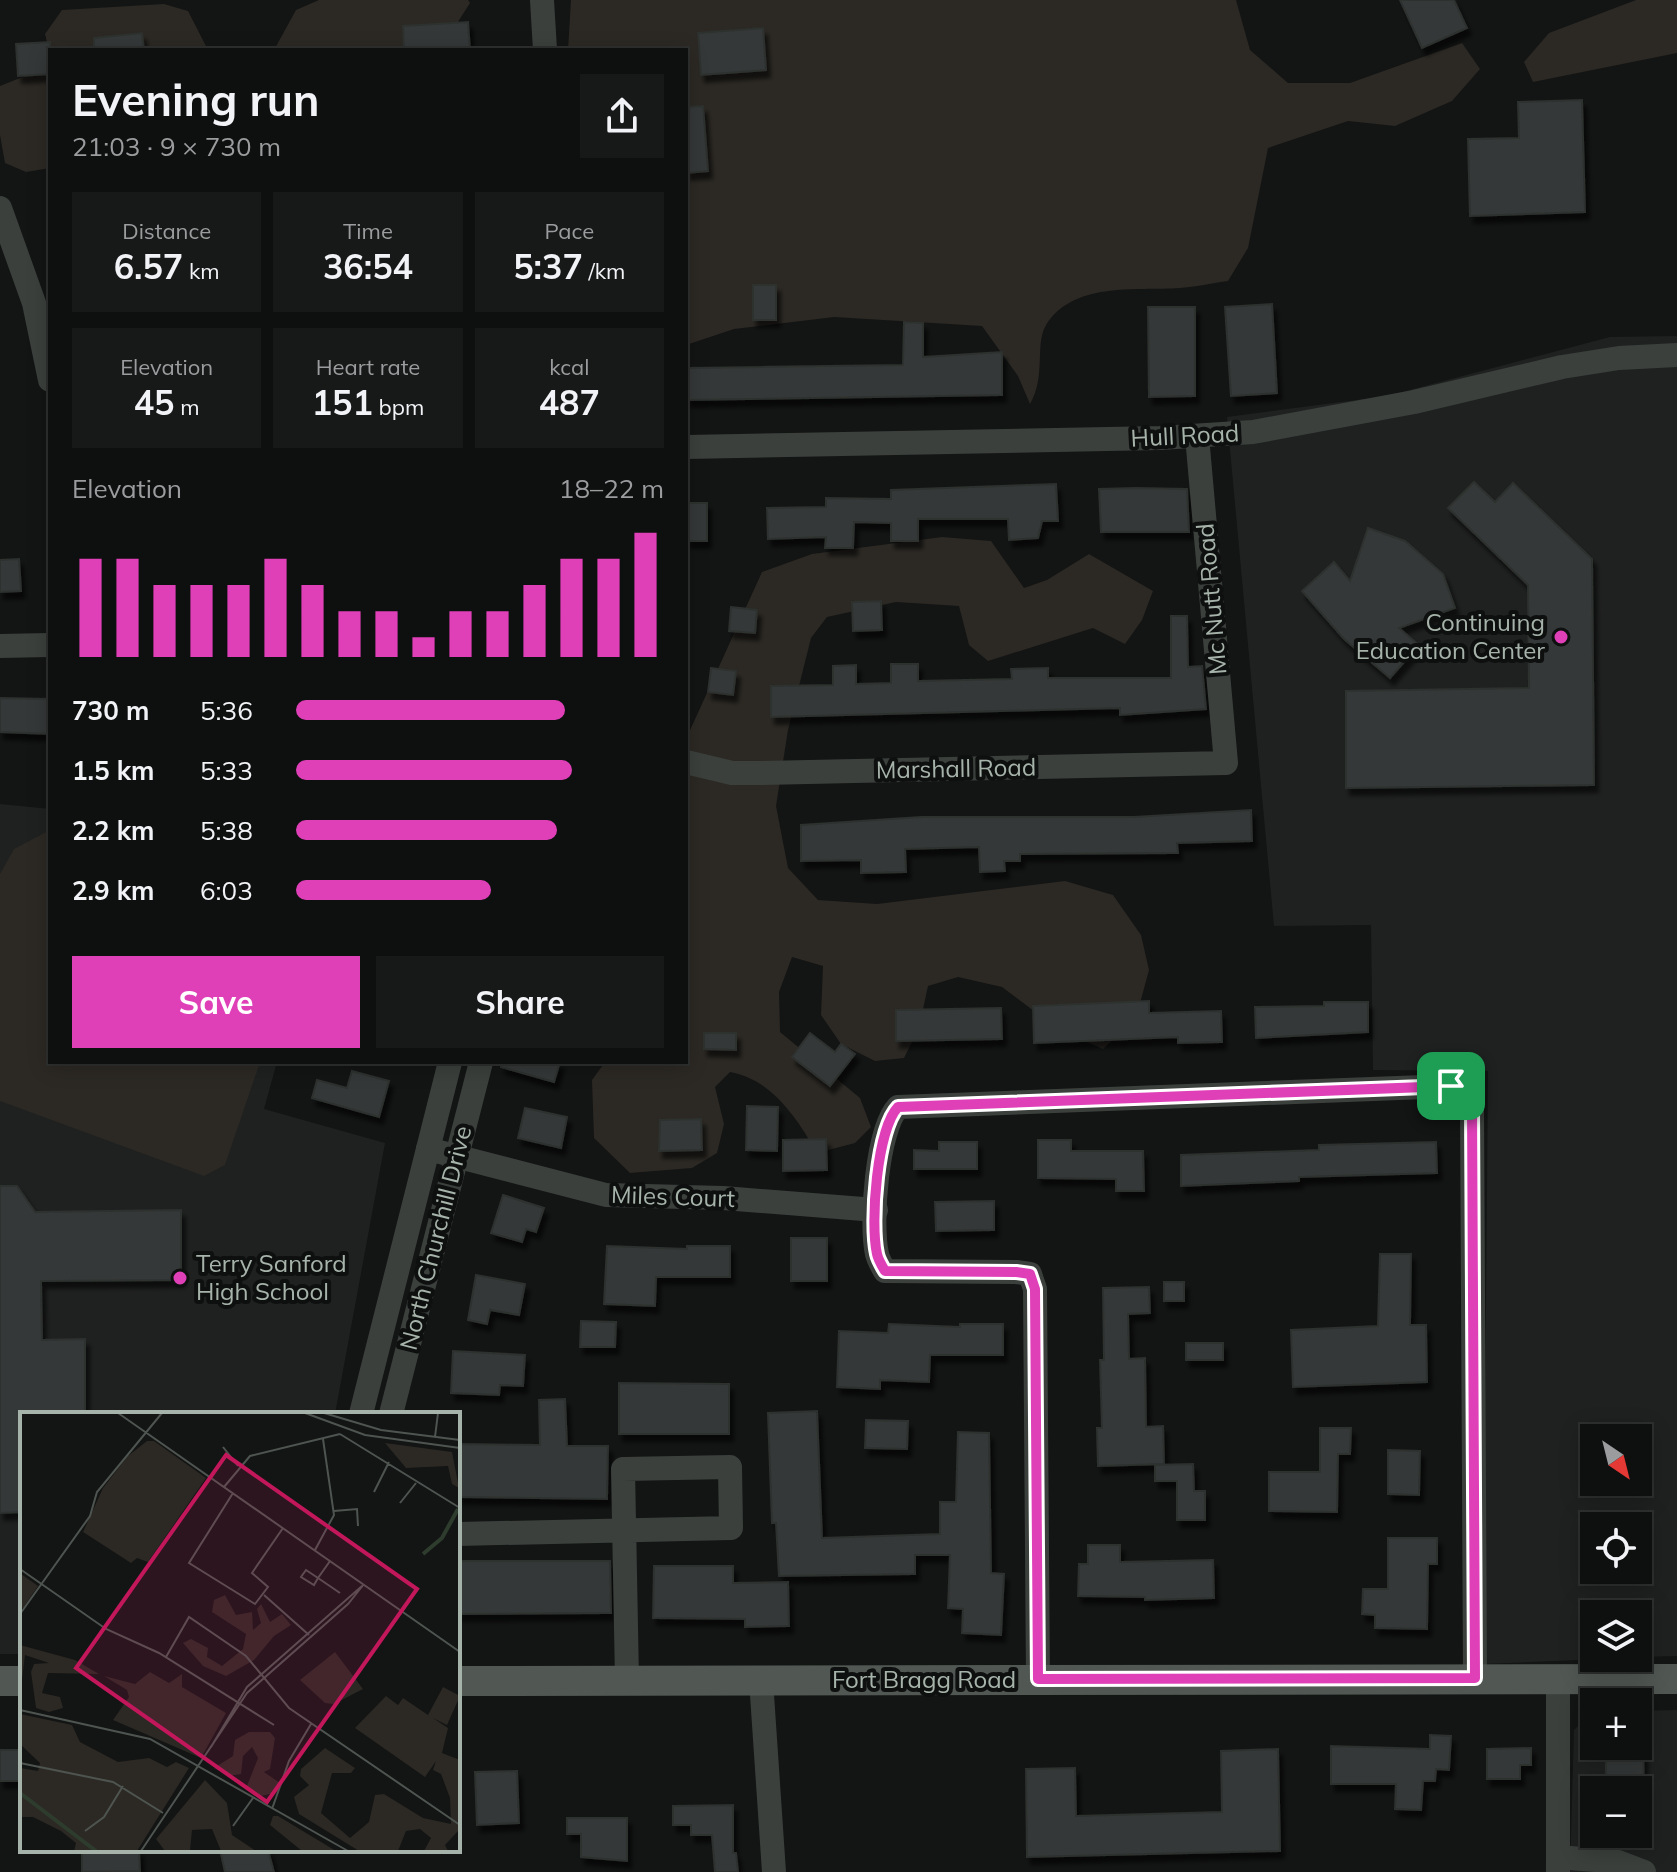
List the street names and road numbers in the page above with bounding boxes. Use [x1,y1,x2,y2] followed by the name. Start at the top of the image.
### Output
[1130,417,1240,453] street label: Hull Road
[1189,522,1233,676] street label: Mc Nutt Road
[875,752,1036,784] street label: Marshall Road
[393,1123,477,1353] street label: North Churchill Drive
[610,1179,736,1213] street label: Miles Court
[832,1664,1016,1694] street label: Fort Bragg Road

